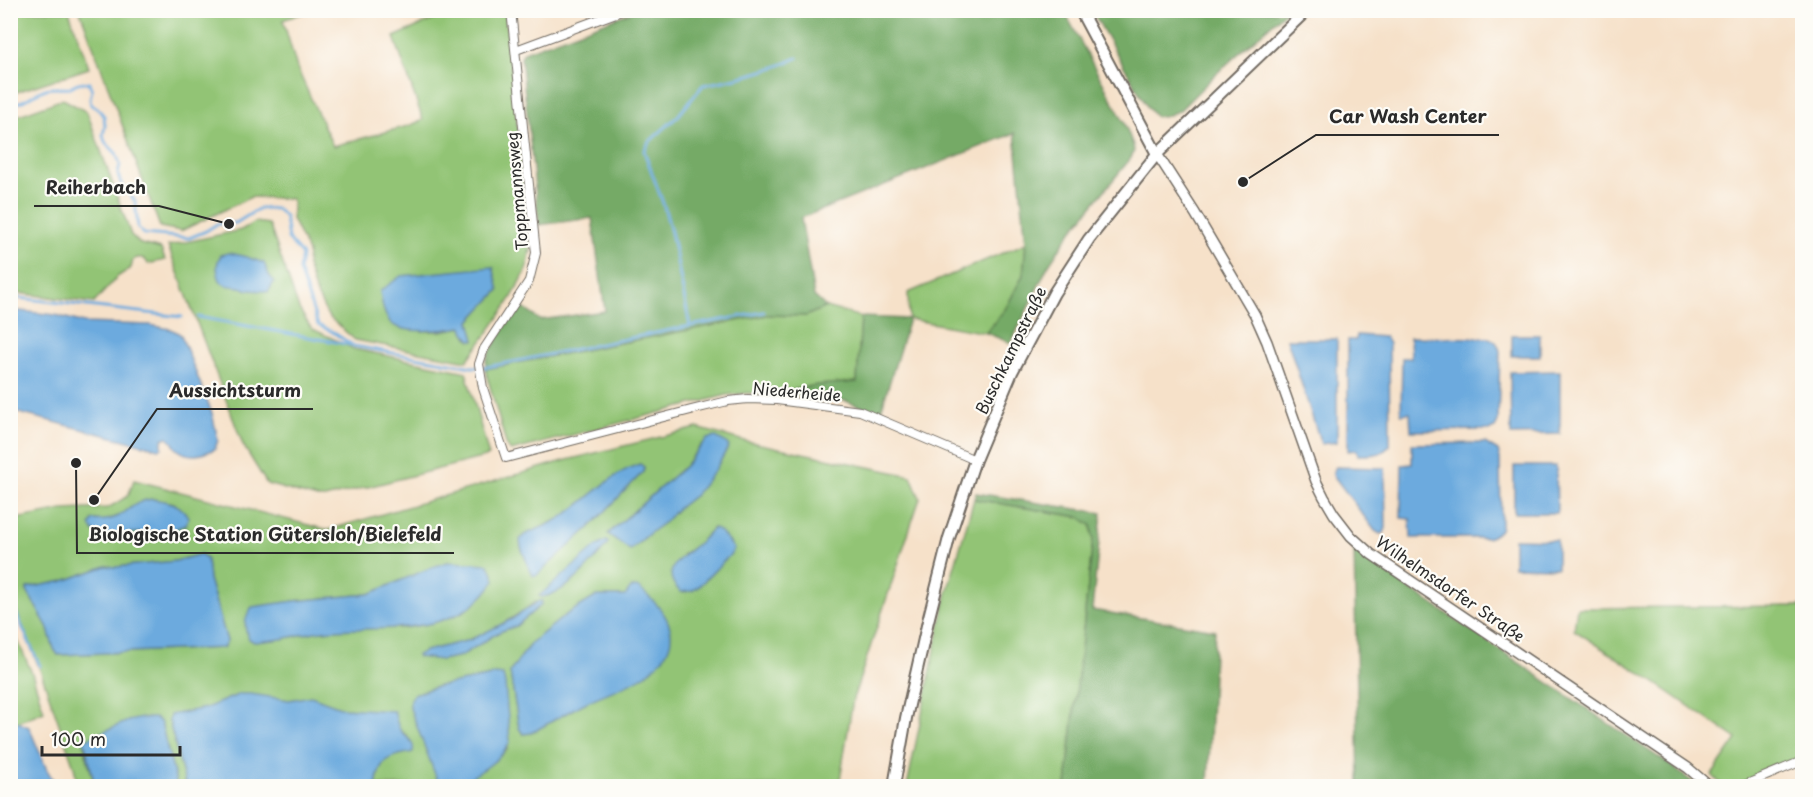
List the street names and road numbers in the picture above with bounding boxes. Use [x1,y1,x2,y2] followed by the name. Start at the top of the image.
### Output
[499,131,533,251] street label: Toppmannsweg
[969,282,1051,418] street label: Buschkampstraße
[752,375,842,407] street label: Niederheide
[1372,529,1530,647] street label: Wilhelmsdorfer Straße

